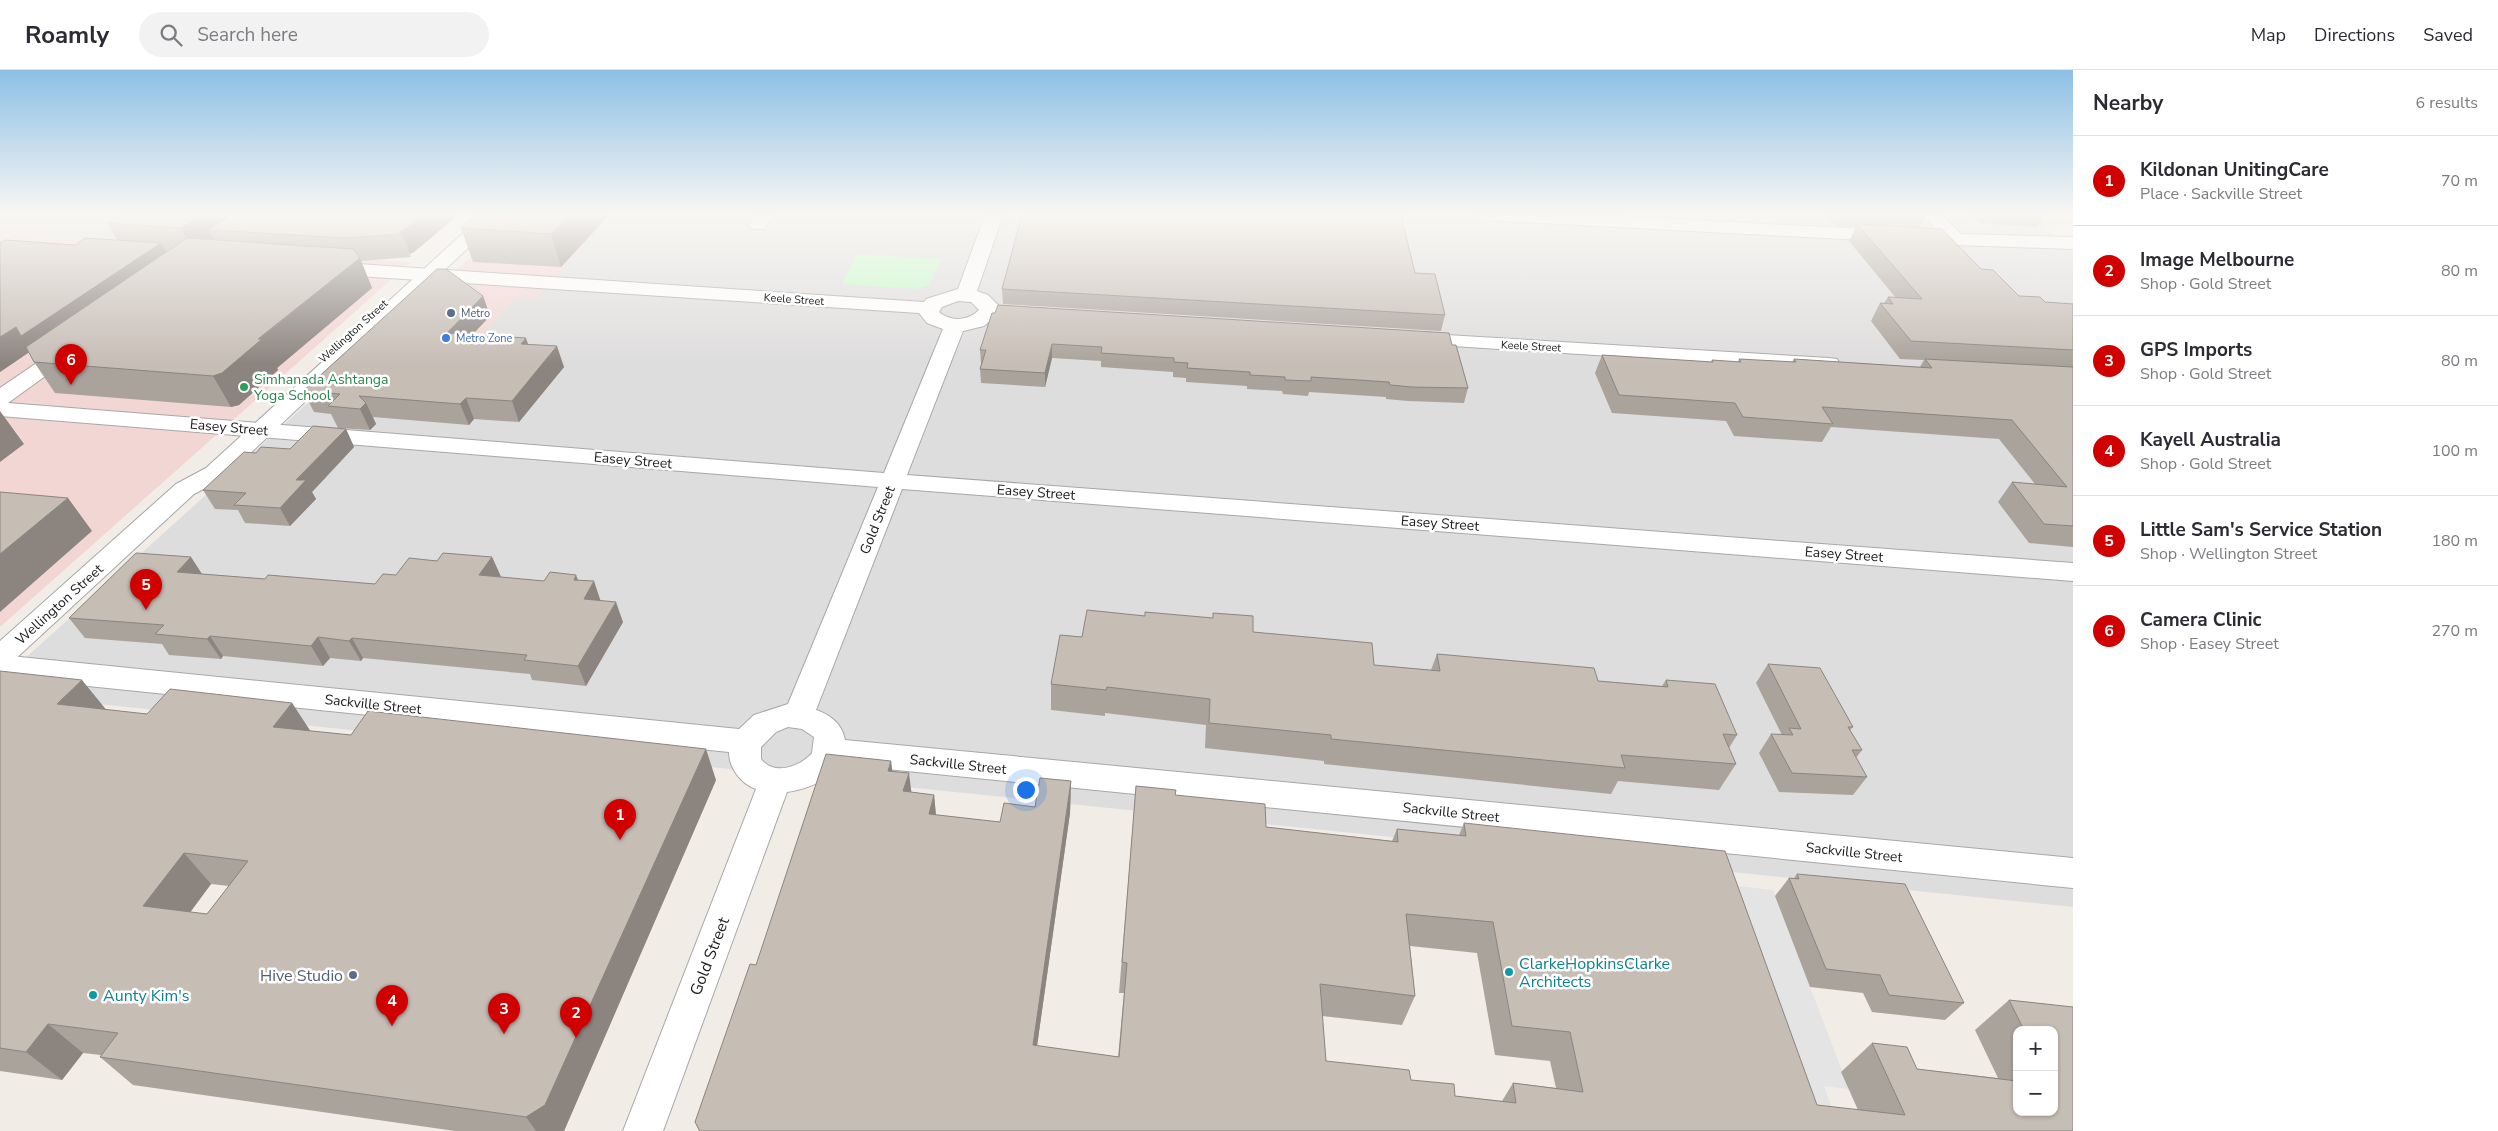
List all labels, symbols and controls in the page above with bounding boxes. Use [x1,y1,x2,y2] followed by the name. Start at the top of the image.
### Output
[139,12,489,57] search box
[25,19,109,51] text: Roamly
[157,21,185,49] icon: search
[197,22,298,48] text: Search here
[2251,23,2286,47] text: Map
[2314,23,2395,47] text: Directions
[2423,23,2473,47] text: Saved
[2093,89,2163,117] text: Nearby
[2416,92,2478,114] text: 6 results
[2140,157,2329,183] text: Kildonan UnitingCare
[2104,170,2114,192] text: 1
[2441,170,2478,192] text: 70 m
[2140,183,2302,205] text: Place · Sackville Street
[2140,247,2294,273] text: Image Melbourne
[2104,260,2114,282] text: 2
[2441,260,2478,282] text: 80 m
[2140,273,2271,295] text: Shop · Gold Street
[763,290,825,309] street label: Keele Street
[316,296,391,366] street label: Wellington Street
[461,306,490,321] place label: Metro
[445,307,457,319] marker: Metro
[456,331,513,346] place label: Metro Zone
[440,332,452,344] marker: Metro Zone
[1500,337,1562,356] street label: Keele Street
[2140,337,2252,363] text: GPS Imports
[55,344,87,385] pin: 6
[2104,350,2114,372] text: 3
[2441,350,2478,372] text: 80 m
[2140,363,2271,385] text: Shop · Gold Street
[253,370,388,405] place label: Simhanada Ashtanga Yoga School
[238,381,250,393] marker: Simhanada Ashtanga Yoga School
[189,415,269,440] street label: Easey Street
[2140,427,2281,453] text: Kayell Australia
[2104,440,2114,462] text: 4
[2431,440,2478,462] text: 100 m
[593,448,673,473] street label: Easey Street
[2140,453,2271,475] text: Shop · Gold Street
[996,480,1076,505] street label: Easey Street
[855,483,900,557] street label: Gold Street
[1400,511,1480,536] street label: Easey Street
[2140,517,2382,543] text: Little Sam's Service Station
[2104,530,2114,552] text: 5
[2431,530,2478,552] text: 180 m
[1804,542,1884,567] street label: Easey Street
[2140,543,2317,565] text: Shop · Wellington Street
[11,560,107,649] street label: Wellington Street
[130,569,162,610] pin: 5
[2140,607,2262,633] text: Camera Clinic
[2104,620,2114,642] text: 6
[2431,620,2478,642] text: 270 m
[2140,633,2279,655] text: Shop · Easey Street
[324,690,422,719] street label: Sackville Street
[909,750,1007,779] street label: Sackville Street
[1013,777,1039,803] your location
[1402,798,1500,827] street label: Sackville Street
[604,799,636,840] pin: 1
[1805,838,1903,867] street label: Sackville Street
[685,914,735,999] street label: Gold Street
[1519,953,1670,993] place label: ClarkeHopkinsClarke Architects
[260,965,343,987] place label: Hive Studio
[1503,966,1515,978] marker: ClarkeHopkinsClarke Architects
[347,969,359,981] marker: Hive Studio
[103,985,189,1007] place label: Aunty Kim's
[376,985,408,1026] pin: 4
[87,989,99,1001] marker: Aunty Kim's
[488,993,520,1034] pin: 3
[560,997,592,1038] pin: 2
[2013,1026,2058,1116] map controls
[2013,1026,2058,1071] button: +
[2013,1071,2058,1116] button: −

